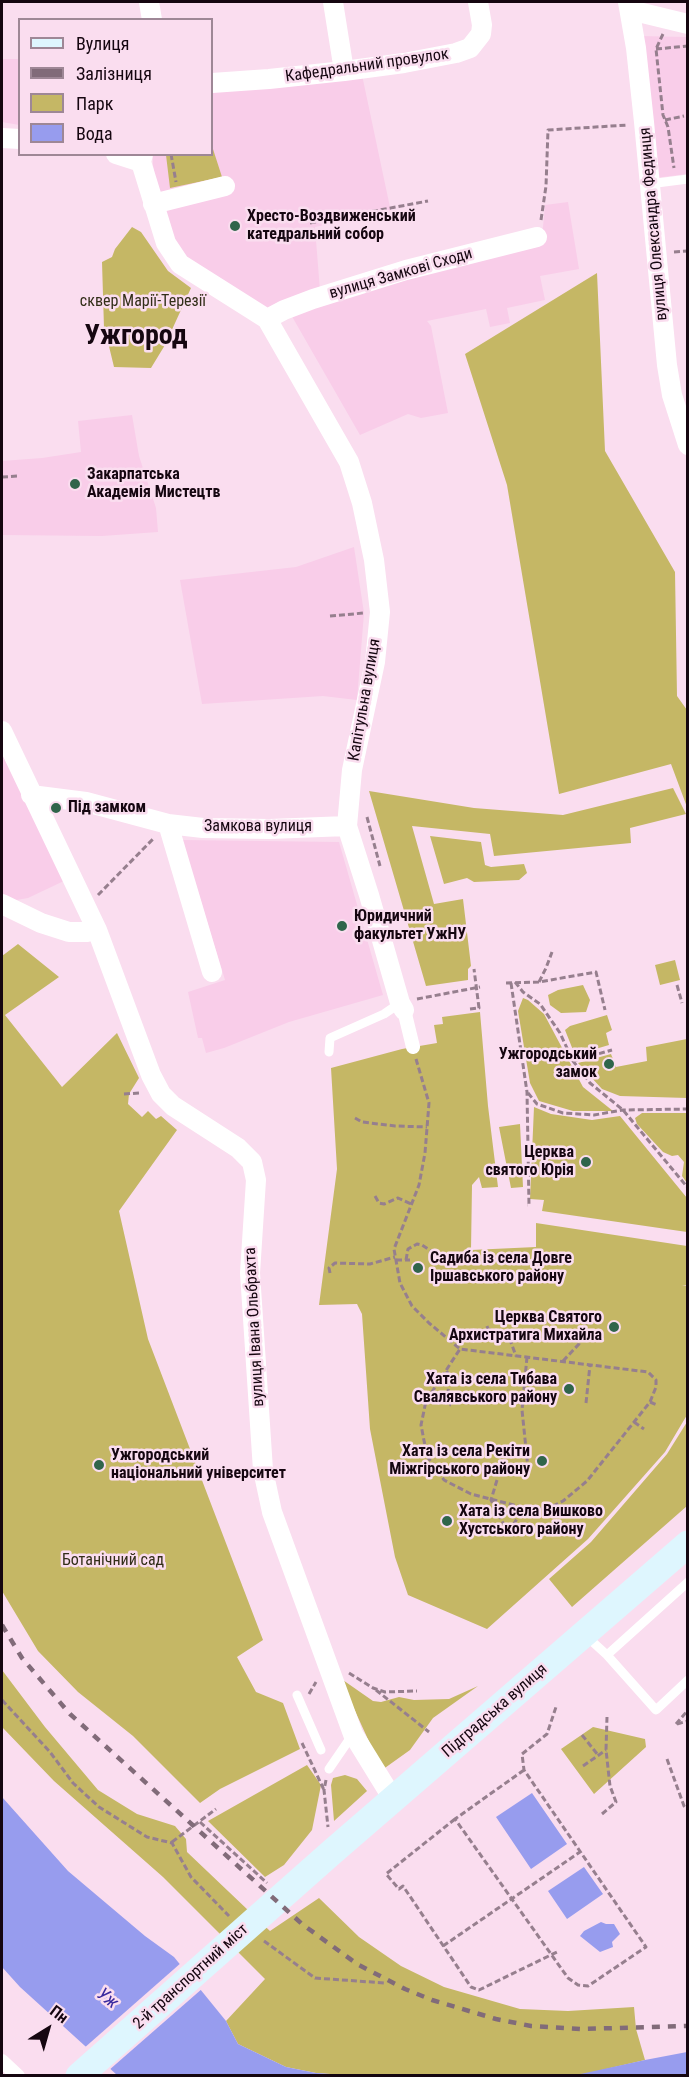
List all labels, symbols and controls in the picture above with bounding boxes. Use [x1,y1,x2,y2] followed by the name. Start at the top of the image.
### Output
[18,18,213,156] legend
[76,33,130,54] text: Вулиця
[284,45,450,87] street label: Кафедральний провулок
[76,63,152,84] text: Залізниця
[76,93,113,114] text: Парк
[76,123,113,144] text: Вода
[636,127,672,321] street label: вулиця Олександра Фединця
[247,207,416,245] place label: Хресто-Воздвиженський катедральний собор
[228,219,242,233] marker: Хресто-Воздвиженський катедральний собор
[327,244,475,304] street label: вулиця Замкові Сходи
[80,292,206,312] park label: сквер Марії-Терезії
[84,320,188,354] district label: Ужгород
[87,465,220,503] place label: Закарпатська Академія Мистецтв
[68,477,82,491] marker: Закарпатська Академія Мистецтв
[345,637,385,763] street label: Капітульна вулиця
[68,798,146,818] place label: Під замком
[49,801,63,815] marker: Під замком
[204,817,312,837] street label: Замкова вулиця
[354,907,466,945] place label: Юридичний факультет УжНУ
[335,919,349,933] marker: Юридичний факультет УжНУ
[499,1045,597,1083] place label: Ужгородський замок
[602,1057,616,1071] marker: Ужгородський замок
[485,1143,574,1181] place label: Церква святого Юрія
[579,1155,593,1169] marker: Церква святого Юрія
[241,1247,269,1407] street label: вулиця Івана Ольбрахта
[430,1249,572,1287] place label: Садиба із села Довге Іршавського району
[411,1261,425,1275] marker: Садиба із села Довге Іршавського району
[449,1308,602,1346] place label: Церква Святого Архистратига Михайла
[607,1320,621,1334] marker: Церква Святого Архистратига Михайла
[414,1370,557,1408] place label: Хата із села Тибава Свалявського району
[562,1382,576,1396] marker: Хата із села Тибава Свалявського району
[389,1442,530,1480] place label: Хата із села Рекіти Міжгірського району
[111,1446,286,1484] place label: Ужгородський національний університет
[535,1454,549,1468] marker: Хата із села Рекіти Міжгірського району
[92,1458,106,1472] marker: Ужгородський національний університет
[459,1502,603,1540] place label: Хата із села Вишково Хустського району
[440,1514,454,1528] marker: Хата із села Вишково Хустського району
[62,1551,164,1571] park label: Ботанічний сад
[438,1660,552,1762] street label: Підградська вулиця
[130,1920,252,2034] street label: 2-й транспортний міст
[92,1984,122,2014] water label: Уж
[18,1999,78,2059] north arrow
[46,2001,72,2027] text: Пн

